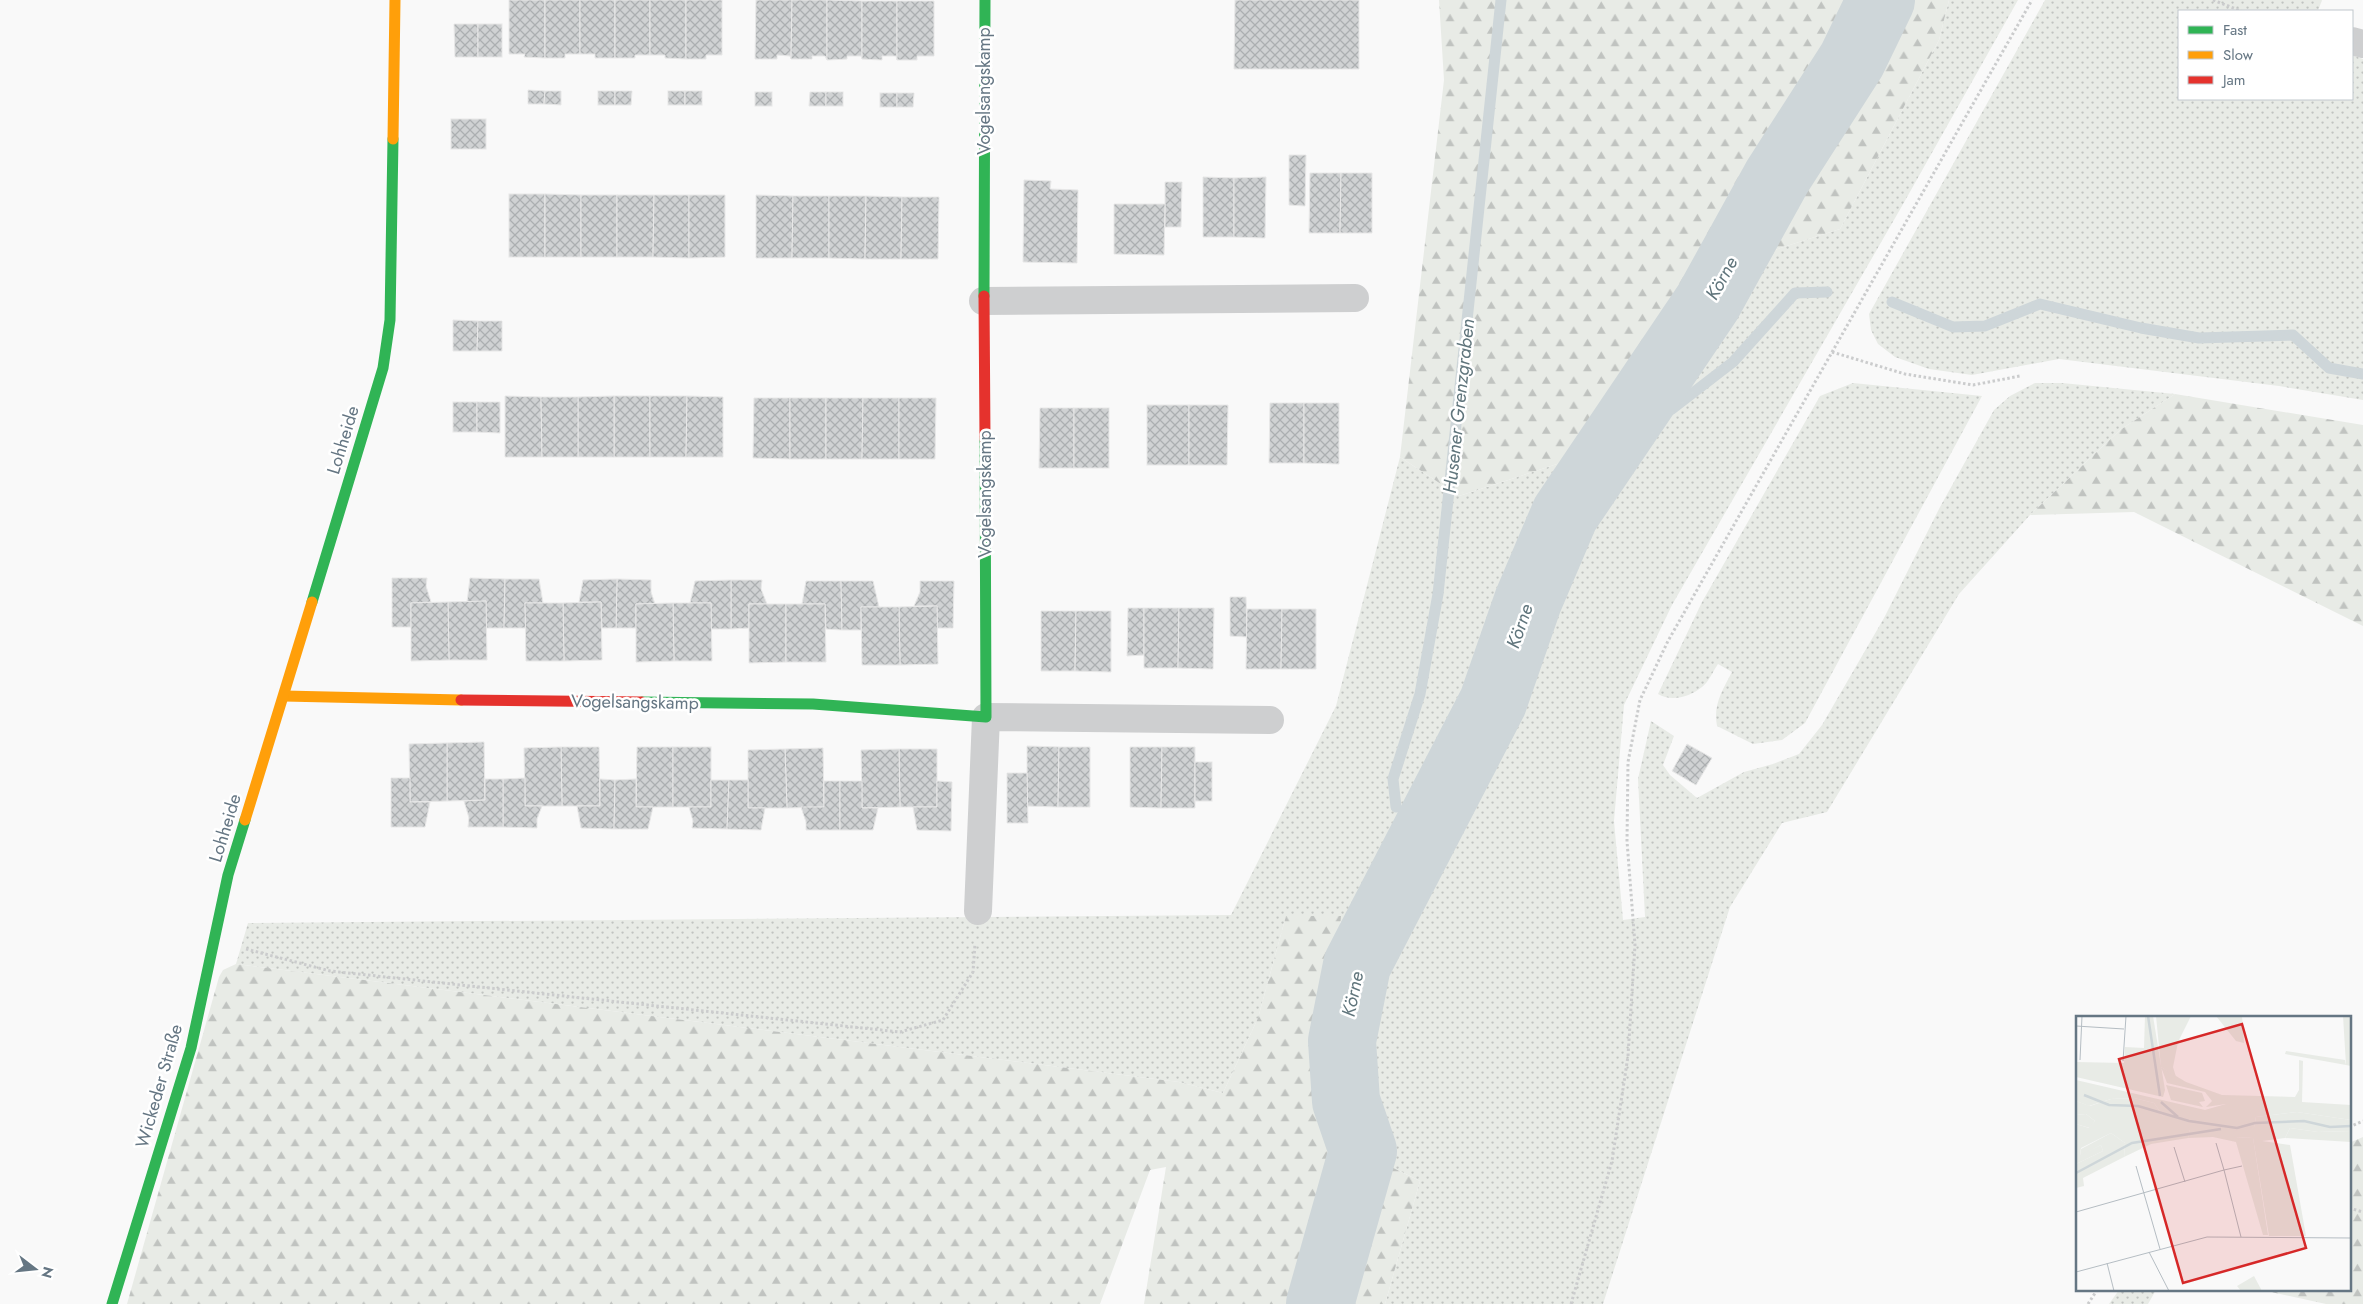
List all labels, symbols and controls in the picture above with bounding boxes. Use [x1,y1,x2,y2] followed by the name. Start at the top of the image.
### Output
[2178,10,2353,100] legend
[2223,19,2247,41] text: Fast
[971,27,997,155] street label: Vogelsangskamp
[2223,44,2254,66] text: Slow
[2221,69,2246,91] text: Jam
[1699,251,1744,305] water label: Körne
[1436,317,1481,495] water label: Husener Grenzgraben
[320,403,366,477] street label: Lohheide
[972,430,998,558] street label: Vogelsangskamp
[1499,600,1540,652] water label: Körne
[571,688,699,716] street label: Vogelsangskamp
[202,791,248,865] street label: Lohheide
[1335,969,1371,1019] water label: Körne
[2076,1016,2350,1292] inset map
[129,1021,189,1151] street label: Wickeder Straße
[10,1244,60,1294] north arrow
[36,1264,59,1281] text: N

